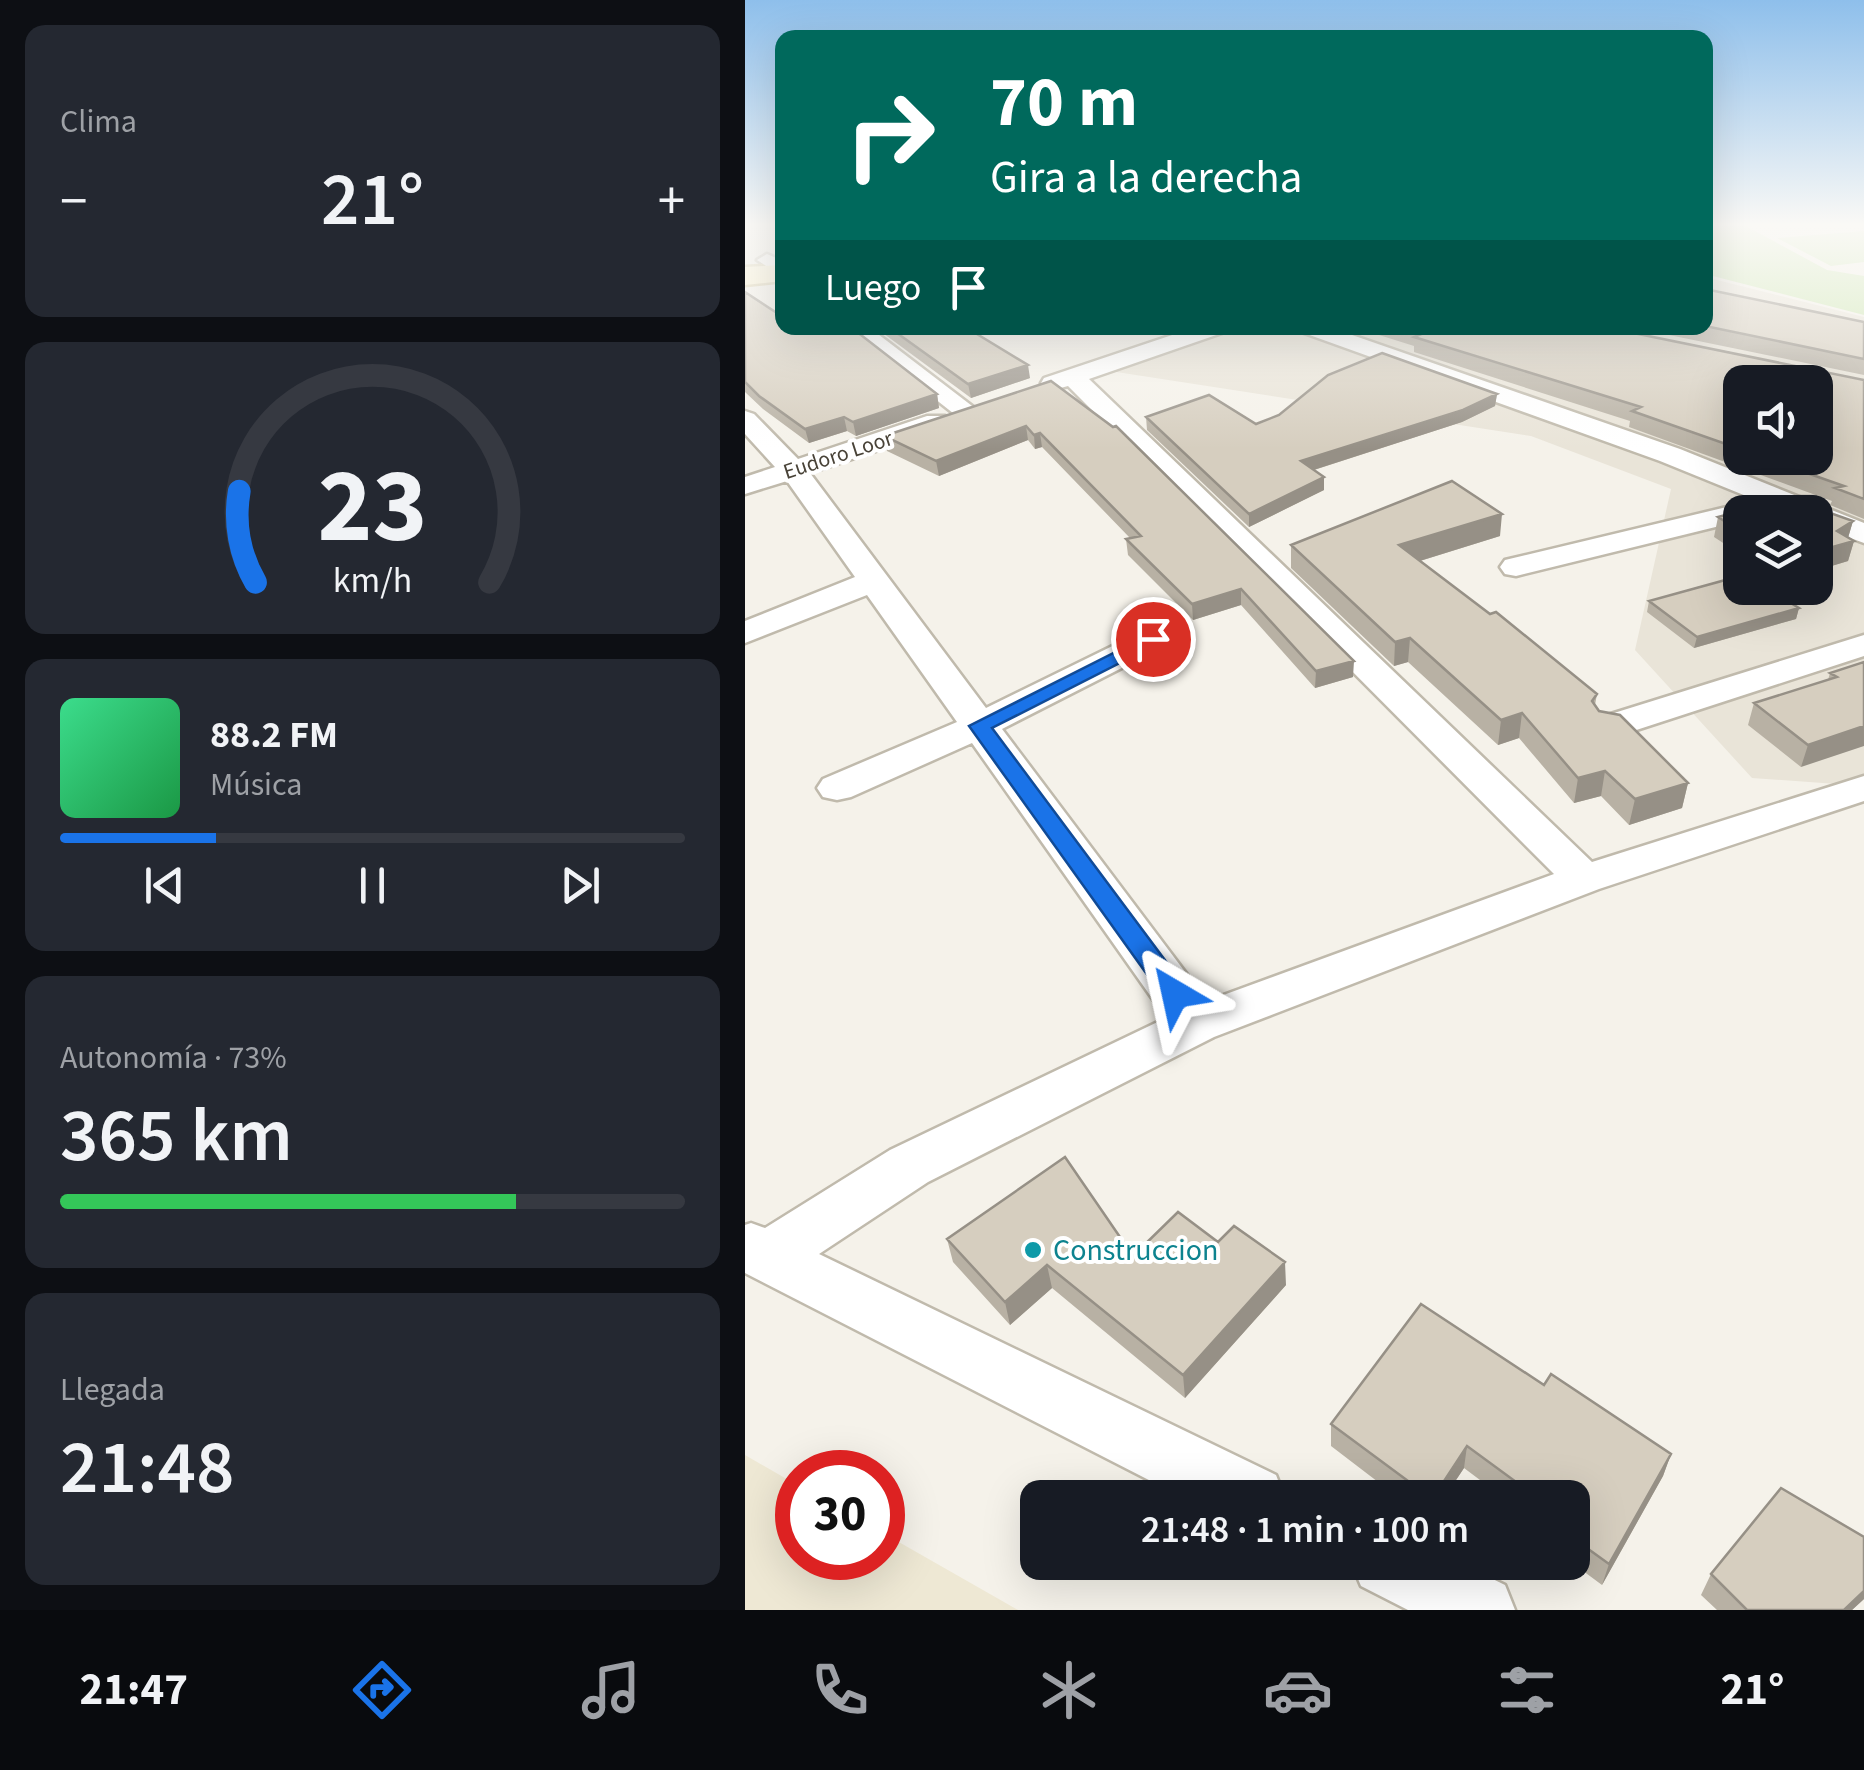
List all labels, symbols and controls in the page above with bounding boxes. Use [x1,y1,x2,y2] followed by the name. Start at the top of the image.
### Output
[990,53,1138,153] text: 70 m
[825,70,955,200] icon: right
[60,99,137,145] text: Clima
[990,146,1302,210] text: Gira a la derecha
[321,147,424,254] text: 21°
[60,163,87,241] text: −
[658,163,685,241] text: +
[941,260,996,315] icon: arrive
[825,261,921,315] text: Luego
[1723,365,1833,605] map controls
[1723,365,1833,475] button: sound
[779,422,897,488] street label: Eudoro Loor
[318,434,427,582] text: 23
[1723,495,1833,605] button: layers
[333,555,412,606] text: km/h
[1111,597,1196,682] pin
[1126,612,1181,667] icon: arrive
[210,708,338,762] text: 88.2 FM
[210,762,302,808] text: Música
[137,858,192,913] icon: previous
[345,858,400,913] icon: pause
[553,858,608,913] icon: next
[1123,942,1227,1046] position arrow
[60,1035,287,1081] text: Autonomía · 73%
[60,1083,293,1190] text: 365 km
[1053,1229,1218,1272] place label: Construccion
[1022,1239,1044,1261] marker: Construccion
[60,1367,165,1413] text: Llegada
[60,1415,235,1522] text: 21:48
[775,1450,905,1580] speed limit sign: 30
[1141,1503,1469,1557] text: 21:48 · 1 min · 100 m
[347,1655,417,1725] icon: directions
[576,1655,646,1725] icon: music
[805,1655,875,1725] icon: phone
[1034,1655,1104,1725] icon: climate
[1263,1655,1333,1725] icon: car
[1492,1655,1562,1725] icon: filters
[79,1658,188,1722] text: 21:47
[1721,1658,1785,1722] text: 21°

